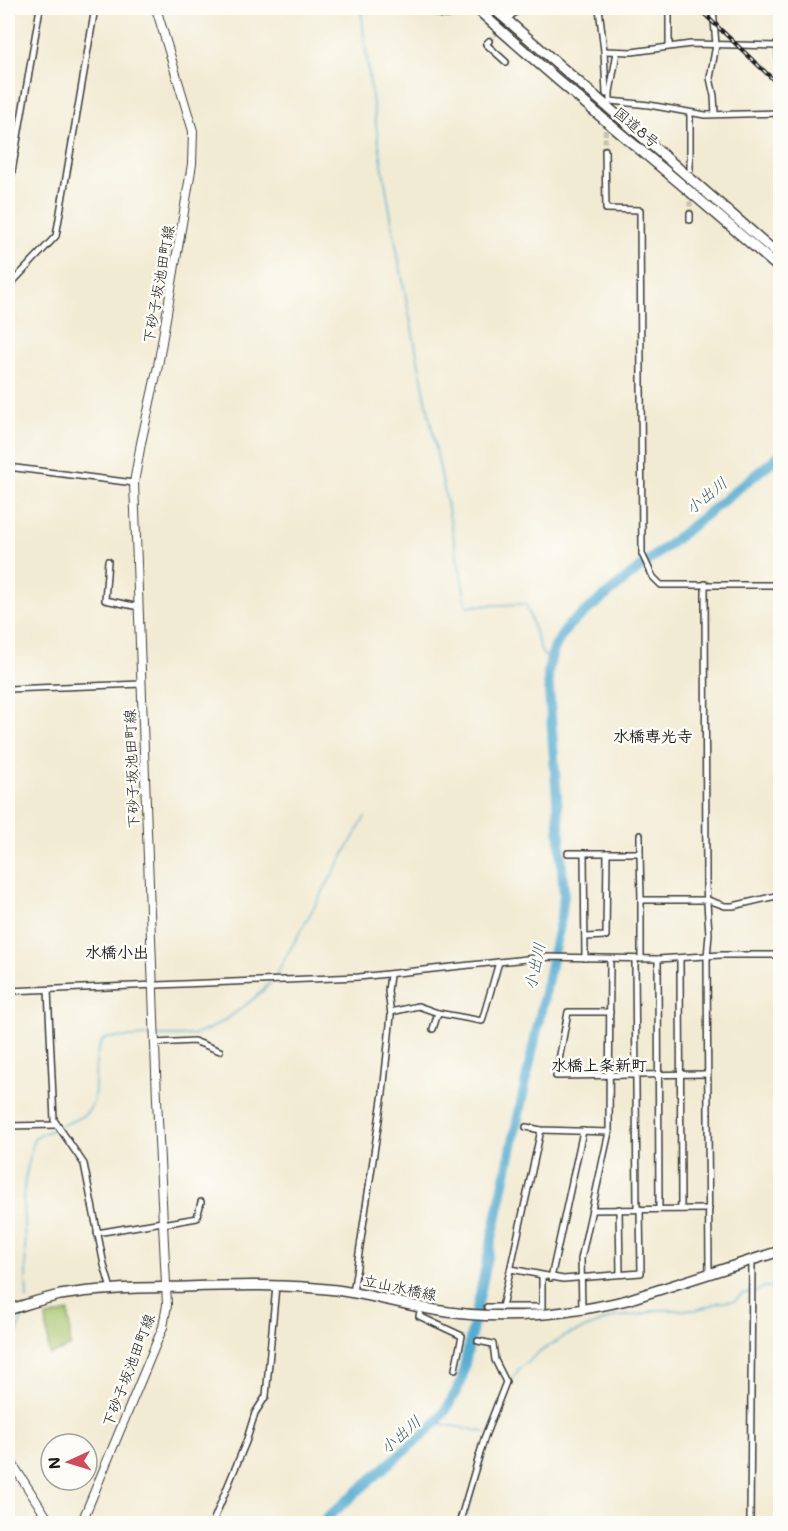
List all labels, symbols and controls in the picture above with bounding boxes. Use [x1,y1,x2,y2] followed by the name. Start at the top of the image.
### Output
[610,102,664,152] street label: 国道8号
[138,223,178,345] street label: 下砂子坂池田町線
[681,472,731,518] water label: 小出川
[119,709,143,829] street label: 下砂子坂池田町線
[613,725,693,746] district label: 水橋専光寺
[519,940,549,992] water label: 小出川
[85,941,149,962] district label: 水橋小出
[551,1054,647,1075] district label: 水橋上条新町
[361,1269,439,1305] street label: 立山水橋線
[97,1310,159,1430] street label: 下砂子坂池田町線
[375,1410,425,1458] water label: 小出川
[39,1432,99,1492] north arrow
[43,1456,64,1470] text: N

